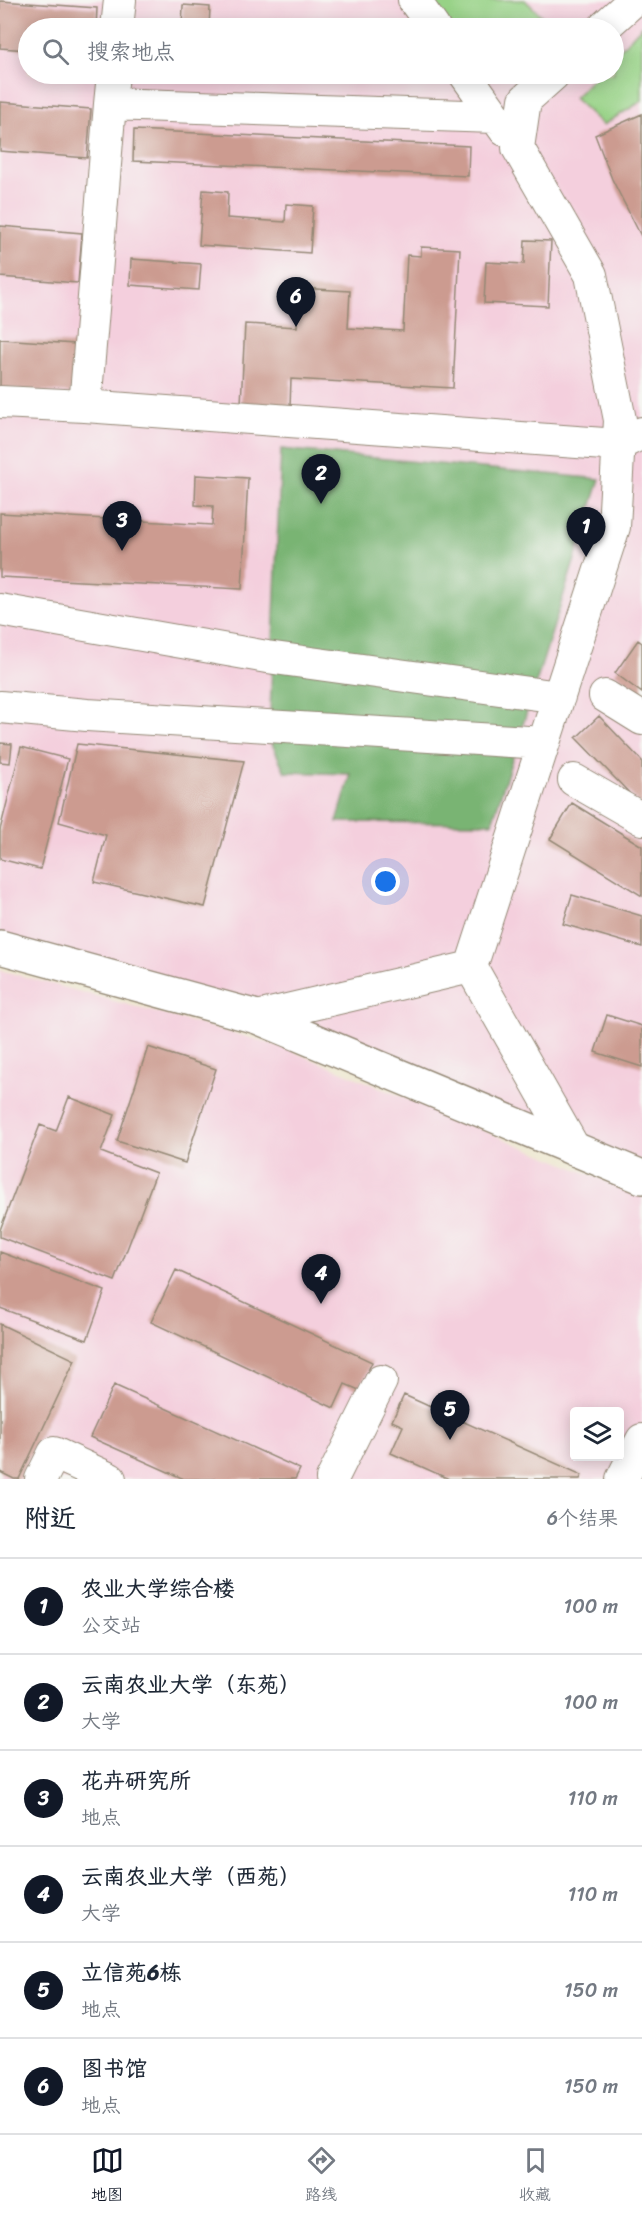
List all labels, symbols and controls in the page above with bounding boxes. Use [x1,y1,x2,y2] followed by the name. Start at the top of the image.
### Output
[18,18,624,84] search box
[87,32,175,71] text: 搜索地点
[39,35,72,68] icon: search
[276,278,316,327] pin: 6
[302,454,340,504] pin: 2
[102,502,142,551] pin: 3
[566,508,606,557] pin: 1
[371,867,400,896] your location
[302,1254,340,1304] pin: 4
[430,1390,470,1440] pin: 5
[570,1407,624,1461] map controls
[570,1407,624,1461] button: layers
[24,1495,76,1541] text: 附近
[547,1501,618,1536] text: 6个结果
[81,1569,235,1608] text: 农业大学综合楼
[39,1589,48,1624] text: 1
[564,1589,618,1624] text: 100 m
[81,1608,141,1643] text: 公交站
[81,1665,301,1704] text: 云南农业大学（东苑）
[38,1685,49,1720] text: 2
[564,1685,618,1720] text: 100 m
[81,1704,121,1739] text: 大学
[81,1761,191,1800] text: 花卉研究所
[38,1781,49,1816] text: 3
[568,1781,618,1816] text: 110 m
[81,1800,121,1835] text: 地点
[81,1857,301,1896] text: 云南农业大学（西苑）
[37,1877,50,1912] text: 4
[568,1877,618,1912] text: 110 m
[81,1896,121,1931] text: 大学
[81,1953,182,1992] text: 立信苑6栋
[37,1973,50,2008] text: 5
[564,1973,618,2008] text: 150 m
[81,1992,121,2027] text: 地点
[81,2049,147,2088] text: 图书馆
[38,2069,49,2104] text: 6
[564,2069,618,2104] text: 150 m
[81,2088,121,2123] text: 地点
[91,2144,124,2209] tab: 地图
[305,2144,338,2209] tab: 路线
[519,2144,552,2209] tab: 收藏

